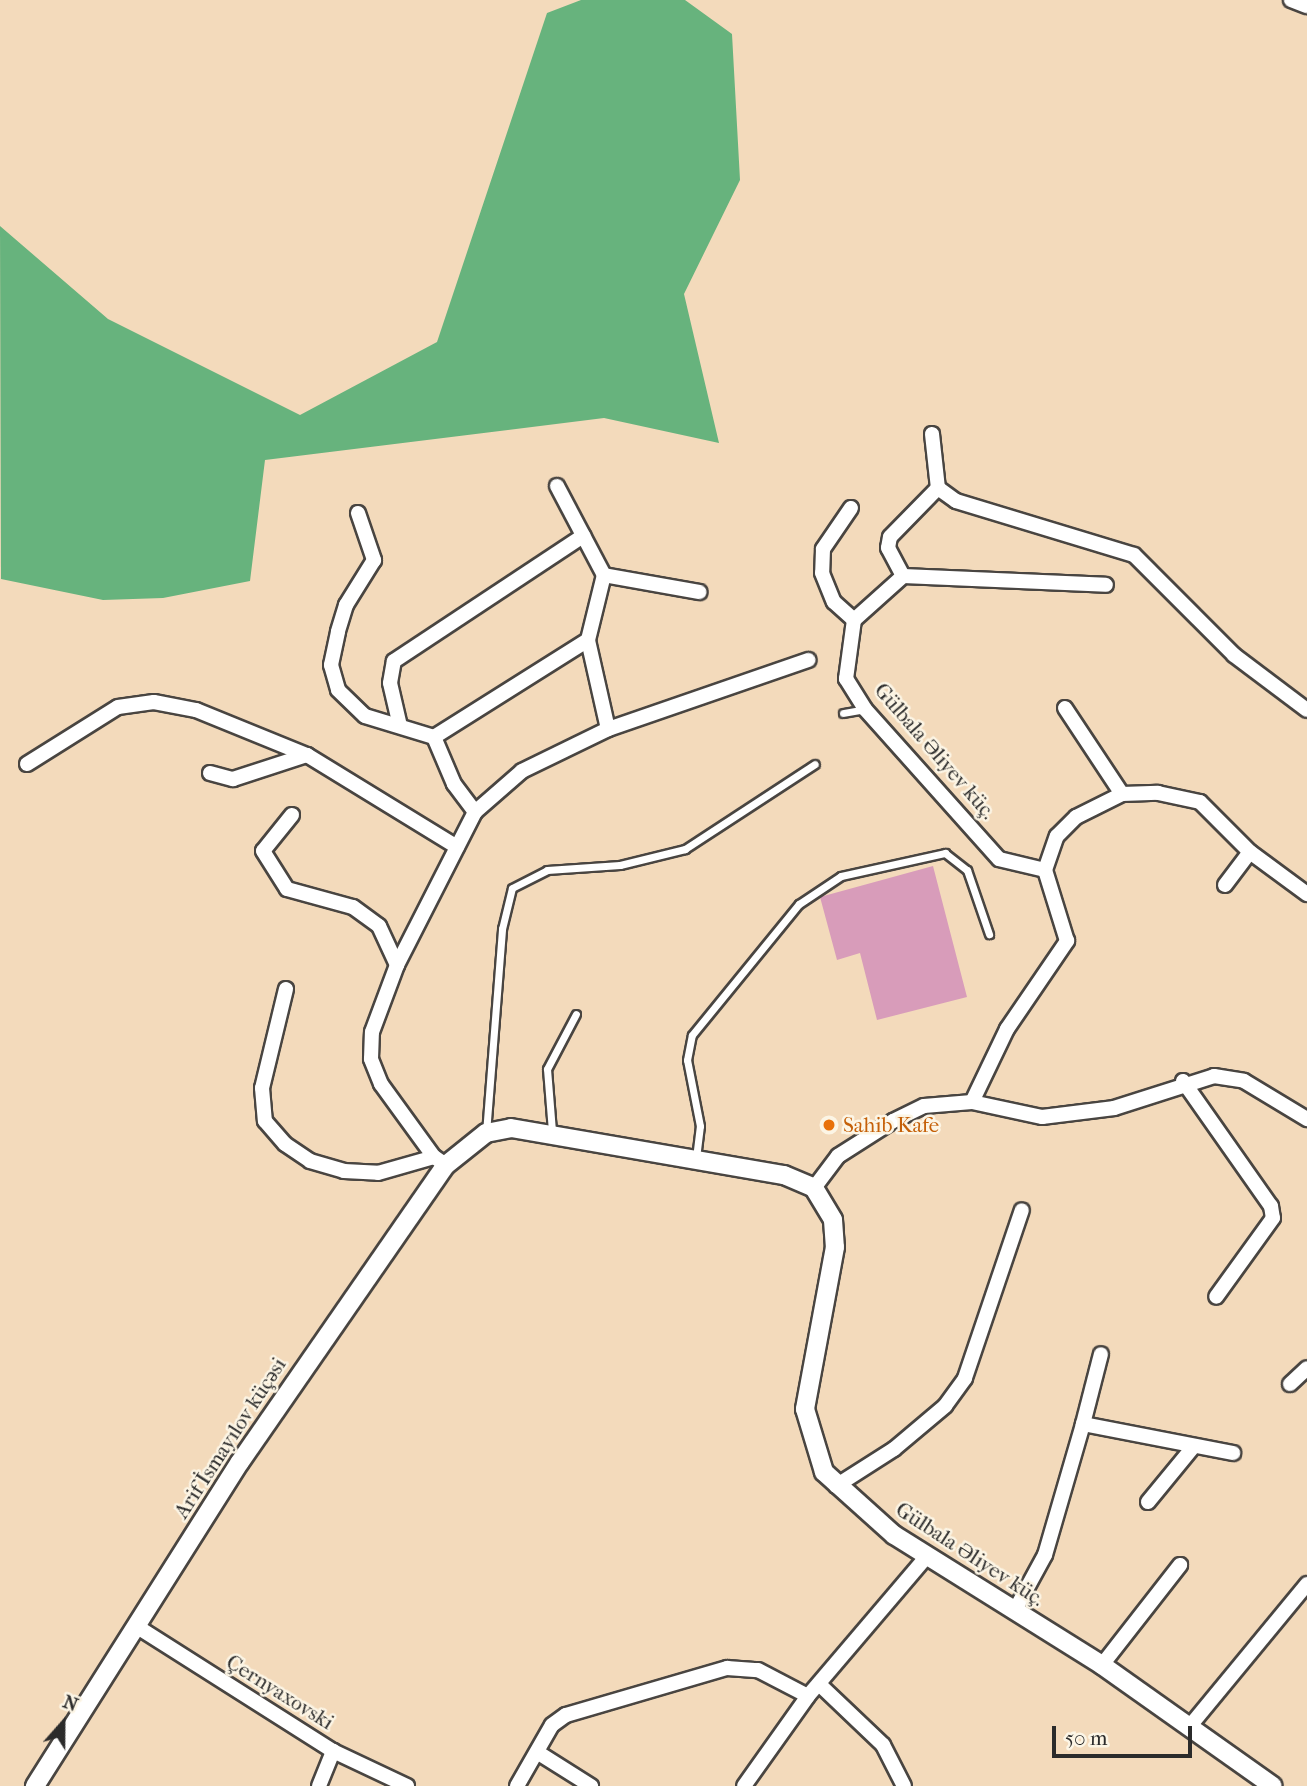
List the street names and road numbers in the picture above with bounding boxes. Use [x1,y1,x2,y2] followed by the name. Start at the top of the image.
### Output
[869,678,1001,824] street label: Gülbala Əliyev küç.
[169,1353,291,1523] street label: Arif İsmayılov küçəsi
[891,1497,1049,1611] street label: Gülbala Əliyev küç.
[222,1649,338,1735] street label: Çernyaxovski

